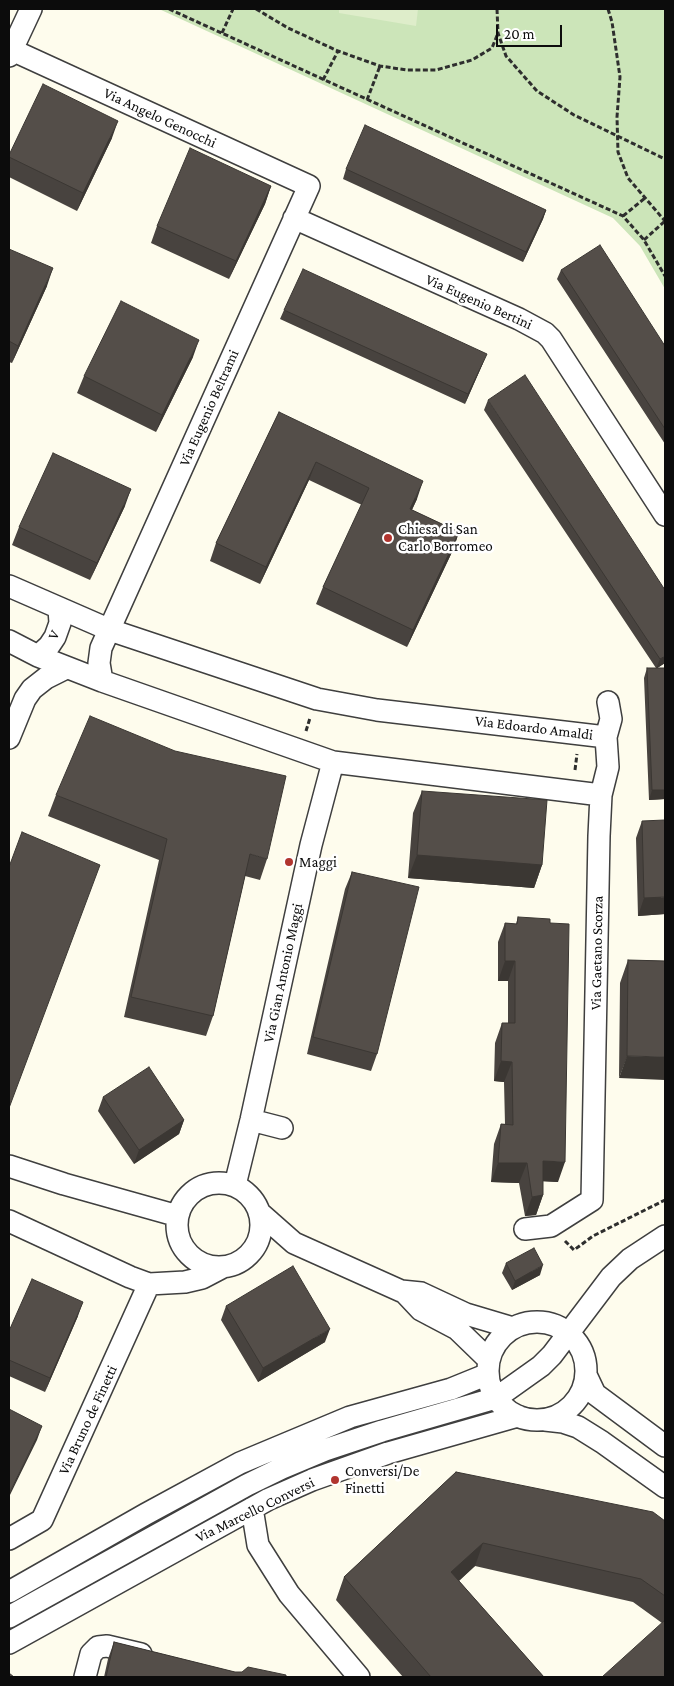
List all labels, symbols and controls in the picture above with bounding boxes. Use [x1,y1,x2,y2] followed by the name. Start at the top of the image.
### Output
[499,15,565,47] scale bar
[504,26,535,42] text: 20 m
[101,84,219,152] street label: Via Angelo Genocchi
[423,270,535,334] street label: Via Eugenio Bertini
[175,347,243,469] street label: Via Eugenio Beltrami
[398,520,493,555] place label: Chiesa di San Carlo Borromeo
[382,532,394,544] marker: Chiesa di San Carlo Borromeo
[44,627,64,643] street label: V
[474,712,594,744] street label: Via Edoardo Amaldi
[299,853,337,871] place label: Maggi
[283,856,295,868] marker: Maggi
[587,896,607,1010] street label: Via Gaetano Scorza
[259,902,307,1044] street label: Via Gian Antonio Maggi
[55,1362,121,1478] street label: Via Bruno de Finetti
[345,1462,419,1497] place label: Conversi/De Finetti
[193,1473,317,1547] street label: Via Marcello Conversi
[329,1474,341,1486] marker: Conversi/De Finetti

